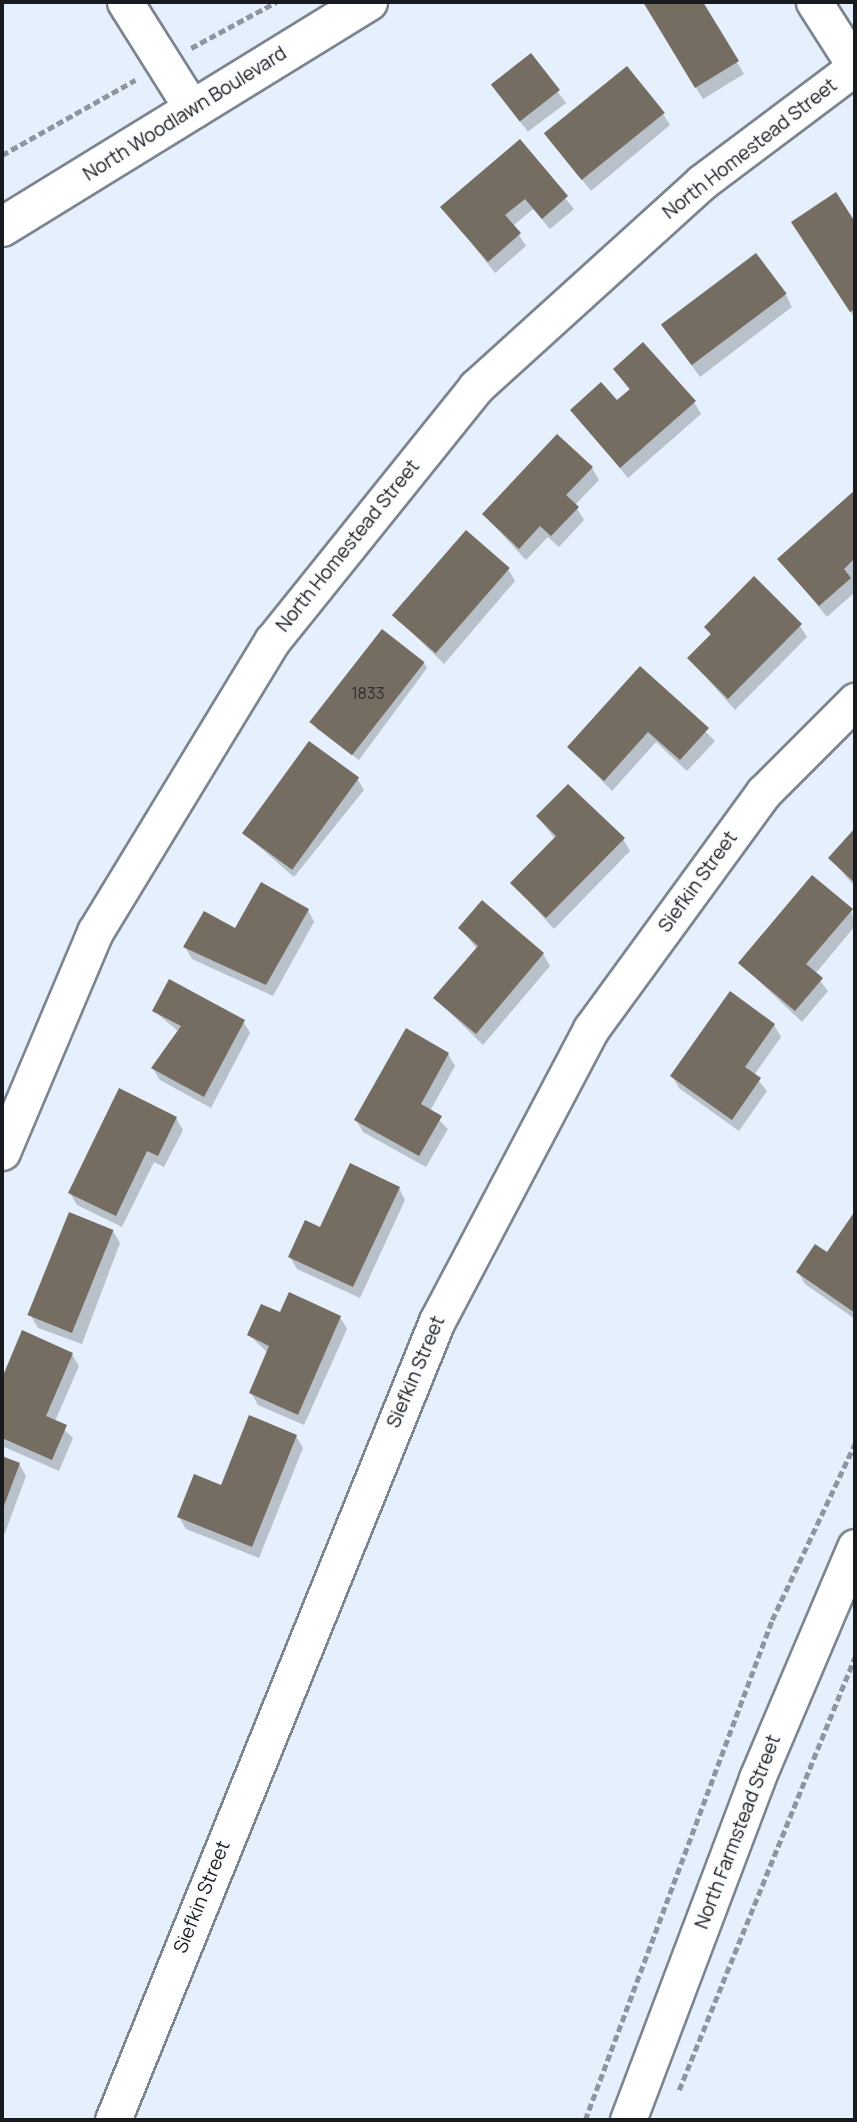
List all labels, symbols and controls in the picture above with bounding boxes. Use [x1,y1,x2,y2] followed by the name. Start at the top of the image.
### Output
[79,42,291,186] street label: North Woodlawn Boulevard
[658,74,842,224] street label: North Homestead Street
[272,455,424,637] street label: North Homestead Street
[351,683,385,703] house number: 1833
[654,827,742,937] street label: Siefkin Street
[382,1313,450,1431] street label: Siefkin Street
[690,1732,786,1932] street label: North Farmstead Street
[169,1837,235,1957] street label: Siefkin Street

